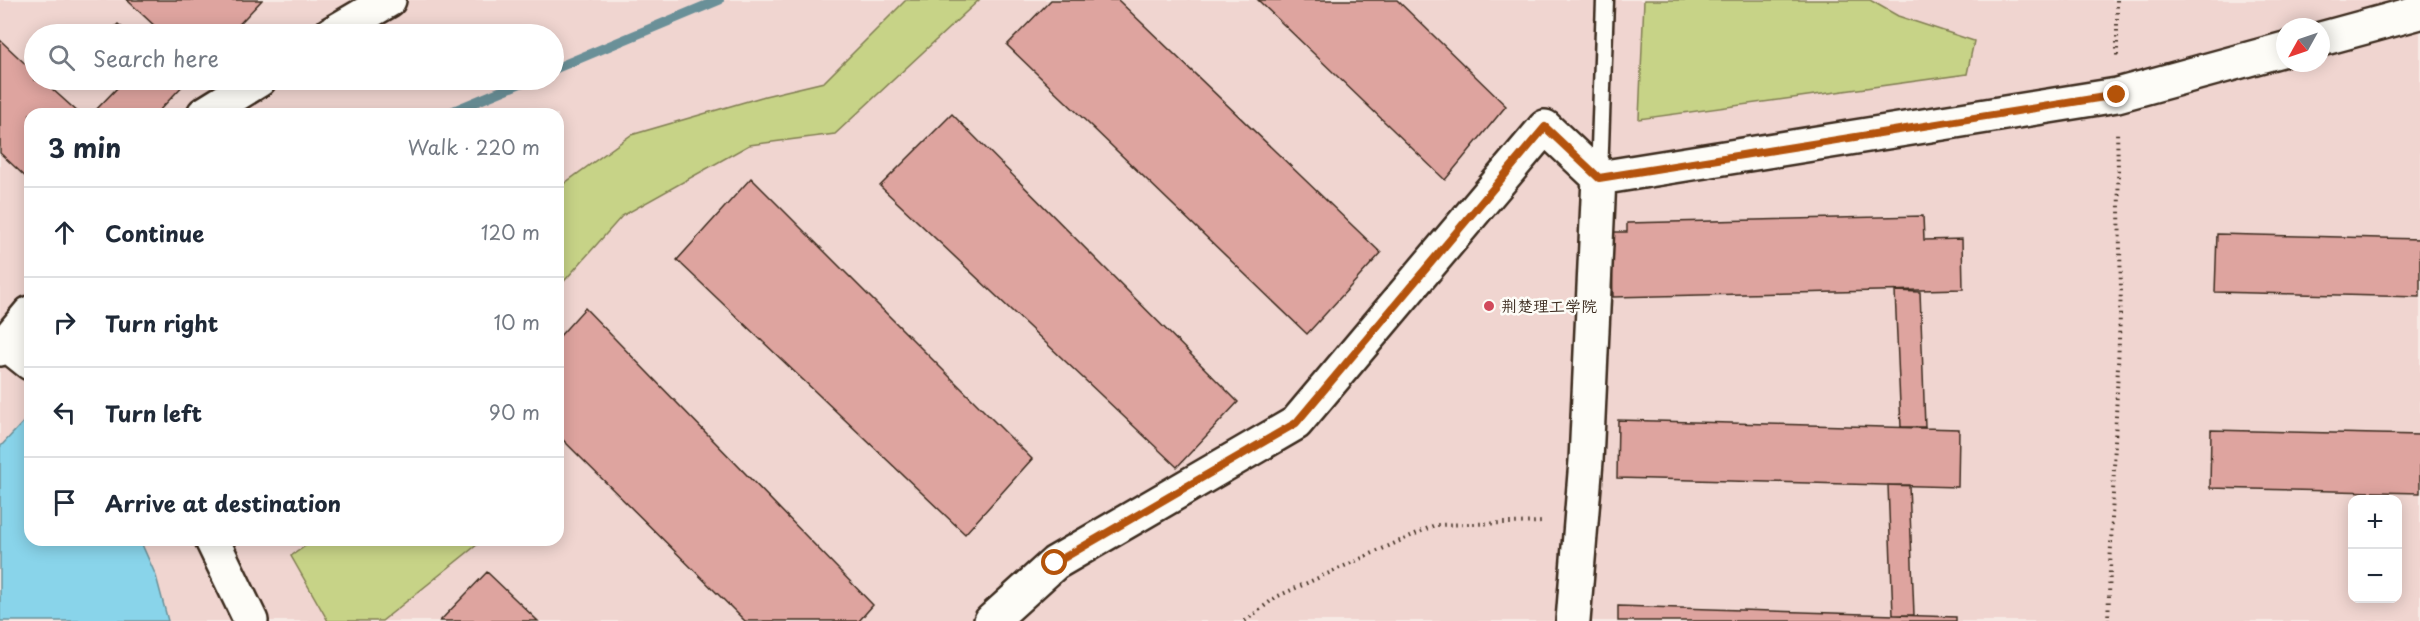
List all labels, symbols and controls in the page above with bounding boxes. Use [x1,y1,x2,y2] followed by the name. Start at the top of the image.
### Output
[2276,18,2330,72] north arrow
[24,24,564,90] search box
[45,41,78,74] icon: search
[93,41,219,74] text: Search here
[2103,81,2129,107] route end
[48,128,121,167] text: 3 min
[408,132,540,162] text: Walk · 220 m
[48,216,81,249] icon: ahead
[105,216,204,249] text: Continue
[481,217,540,247] text: 120 m
[1501,293,1597,317] place label: 荆楚理工学院
[1482,299,1496,313] marker: 荆楚理工学院
[48,306,81,339] icon: right
[105,306,218,339] text: Turn right
[493,307,540,337] text: 10 m
[48,396,81,429] icon: left
[105,396,202,429] text: Turn left
[489,397,540,427] text: 90 m
[48,486,81,519] icon: arrive
[105,486,341,519] text: Arrive at destination
[2348,495,2402,603] map controls
[2348,495,2402,549] button: +
[1041,549,1067,575] route start
[2348,549,2402,603] button: −

